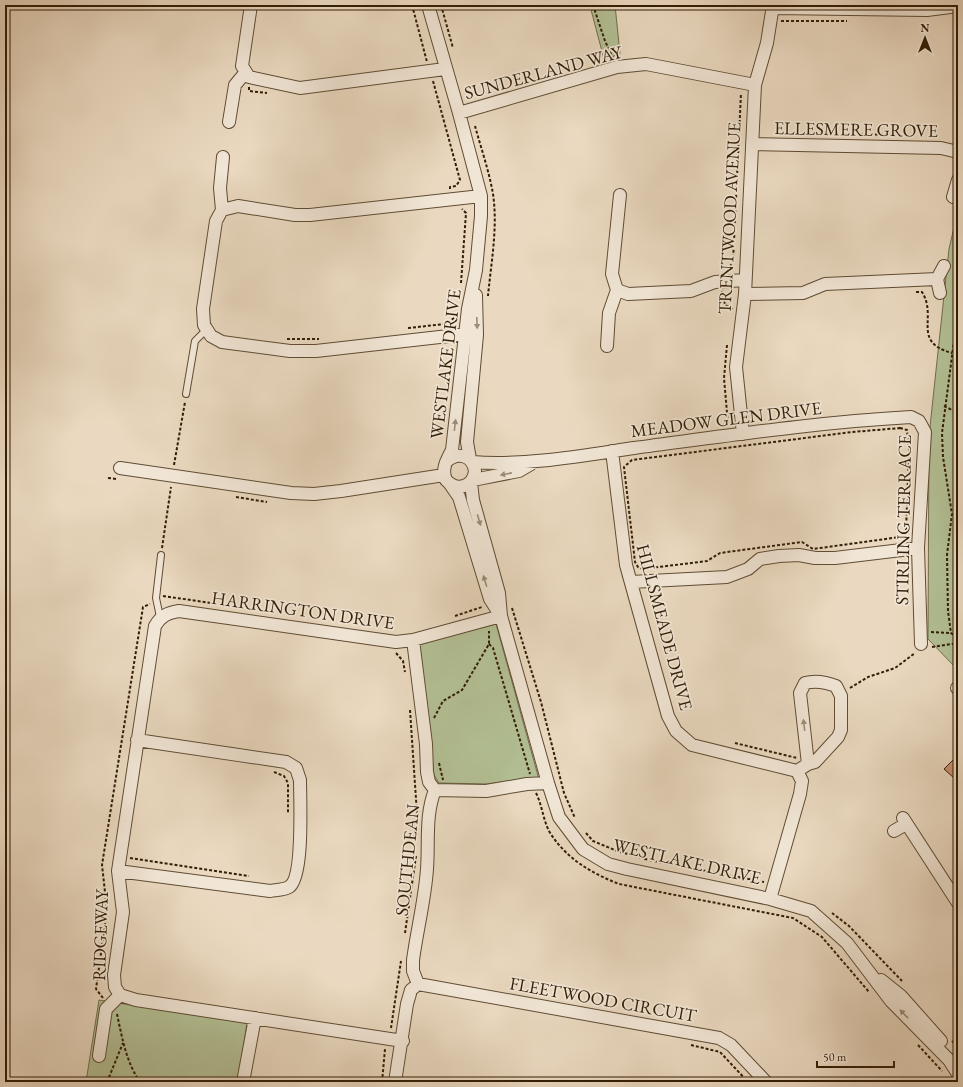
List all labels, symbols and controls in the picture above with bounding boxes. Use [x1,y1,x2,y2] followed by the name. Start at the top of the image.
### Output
[905,18,945,58] north arrow
[921,21,930,35] text: N
[462,39,626,104] street label: SUNDERLAND WAY
[774,116,938,142] street label: ELLESMERE GROVE
[712,121,746,315] street label: TRENTWOOD AVENUE
[424,288,466,440] street label: WESTLAKE DRIVE
[474,317,480,330] one-way arrow
[629,396,823,442] street label: MEADOW GLEN DRIVE
[452,419,458,431] one-way arrow
[890,435,916,605] street label: STIRLING TERRACE
[499,471,512,477] one-way arrow
[476,514,482,526] one-way arrow
[632,541,698,713] street label: HILLSMEADE DRIVE
[482,575,488,587] one-way arrow
[210,586,396,634] street label: HARRINGTON DRIVE
[801,719,807,731] one-way arrow
[390,802,424,917] street label: SOUTHDEAN
[611,833,763,889] street label: WESTLAKE DRIVE
[87,887,113,981] street label: RIDGEWAY
[508,971,699,1027] street label: FLEETWOOD CIRCUIT
[899,1009,909,1019] one-way arrow
[817,1043,894,1069] scale bar
[823,1049,847,1065] text: 50 m

